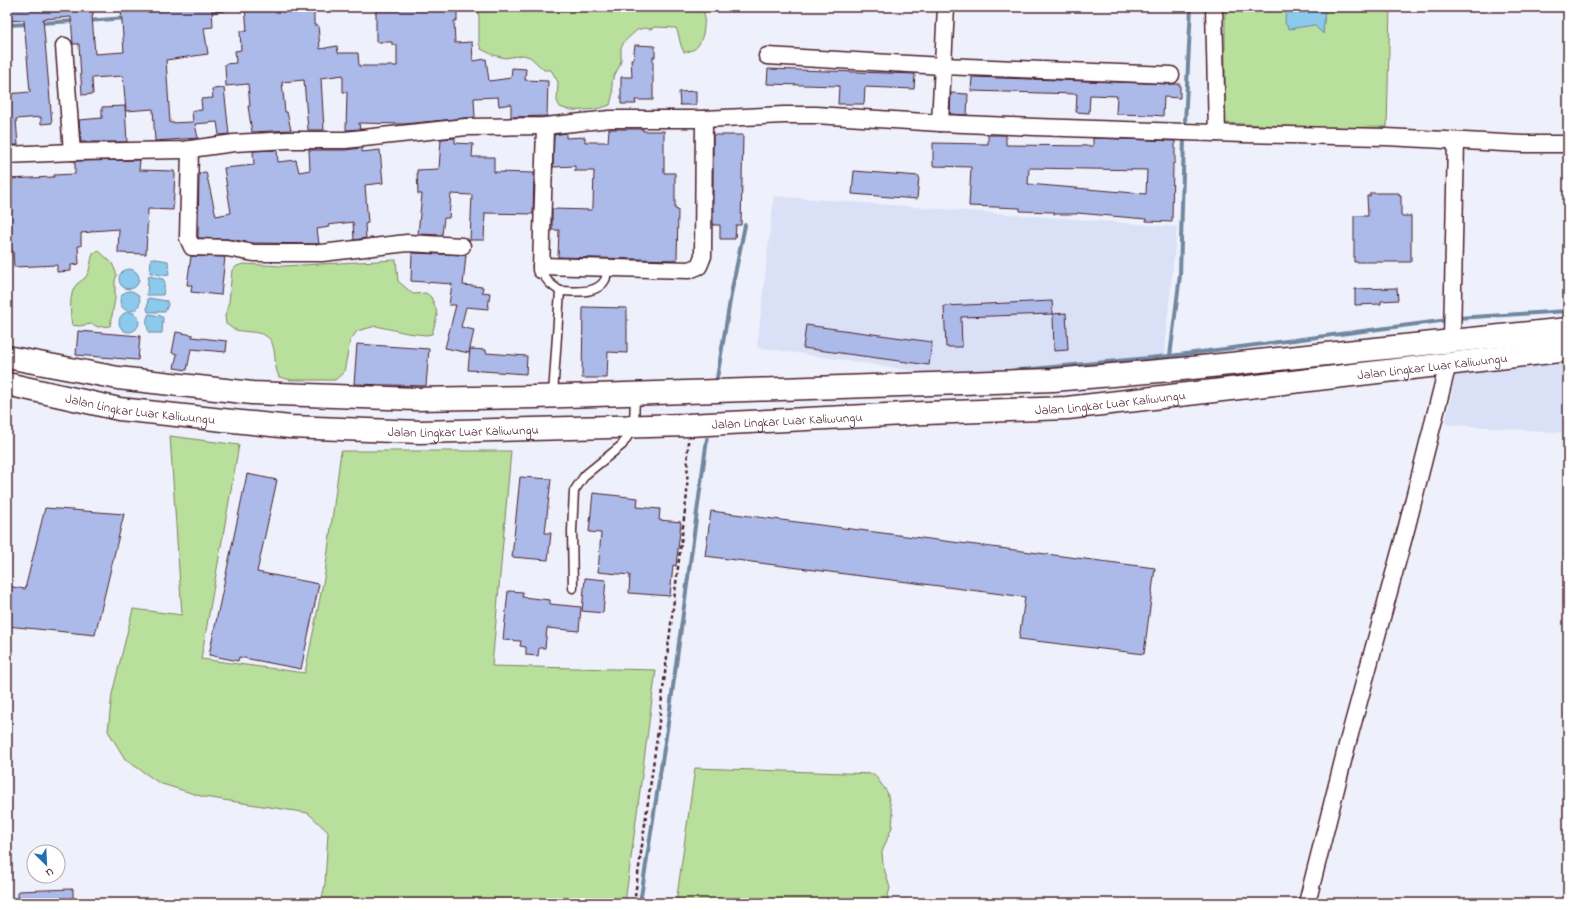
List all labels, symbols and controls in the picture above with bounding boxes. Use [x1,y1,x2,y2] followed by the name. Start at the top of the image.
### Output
[1356,349,1509,385] street label: Jalan Lingkar Luar Kaliwungu
[1035,386,1187,420] street label: Jalan Lingkar Luar Kaliwungu
[64,389,216,430] street label: Jalan Lingkar Luar Kaliwungu
[711,408,863,435] street label: Jalan Lingkar Luar Kaliwungu
[387,421,539,444] street label: Jalan Lingkar Luar Kaliwungu
[26,844,66,884] north arrow
[43,863,56,881] text: U

